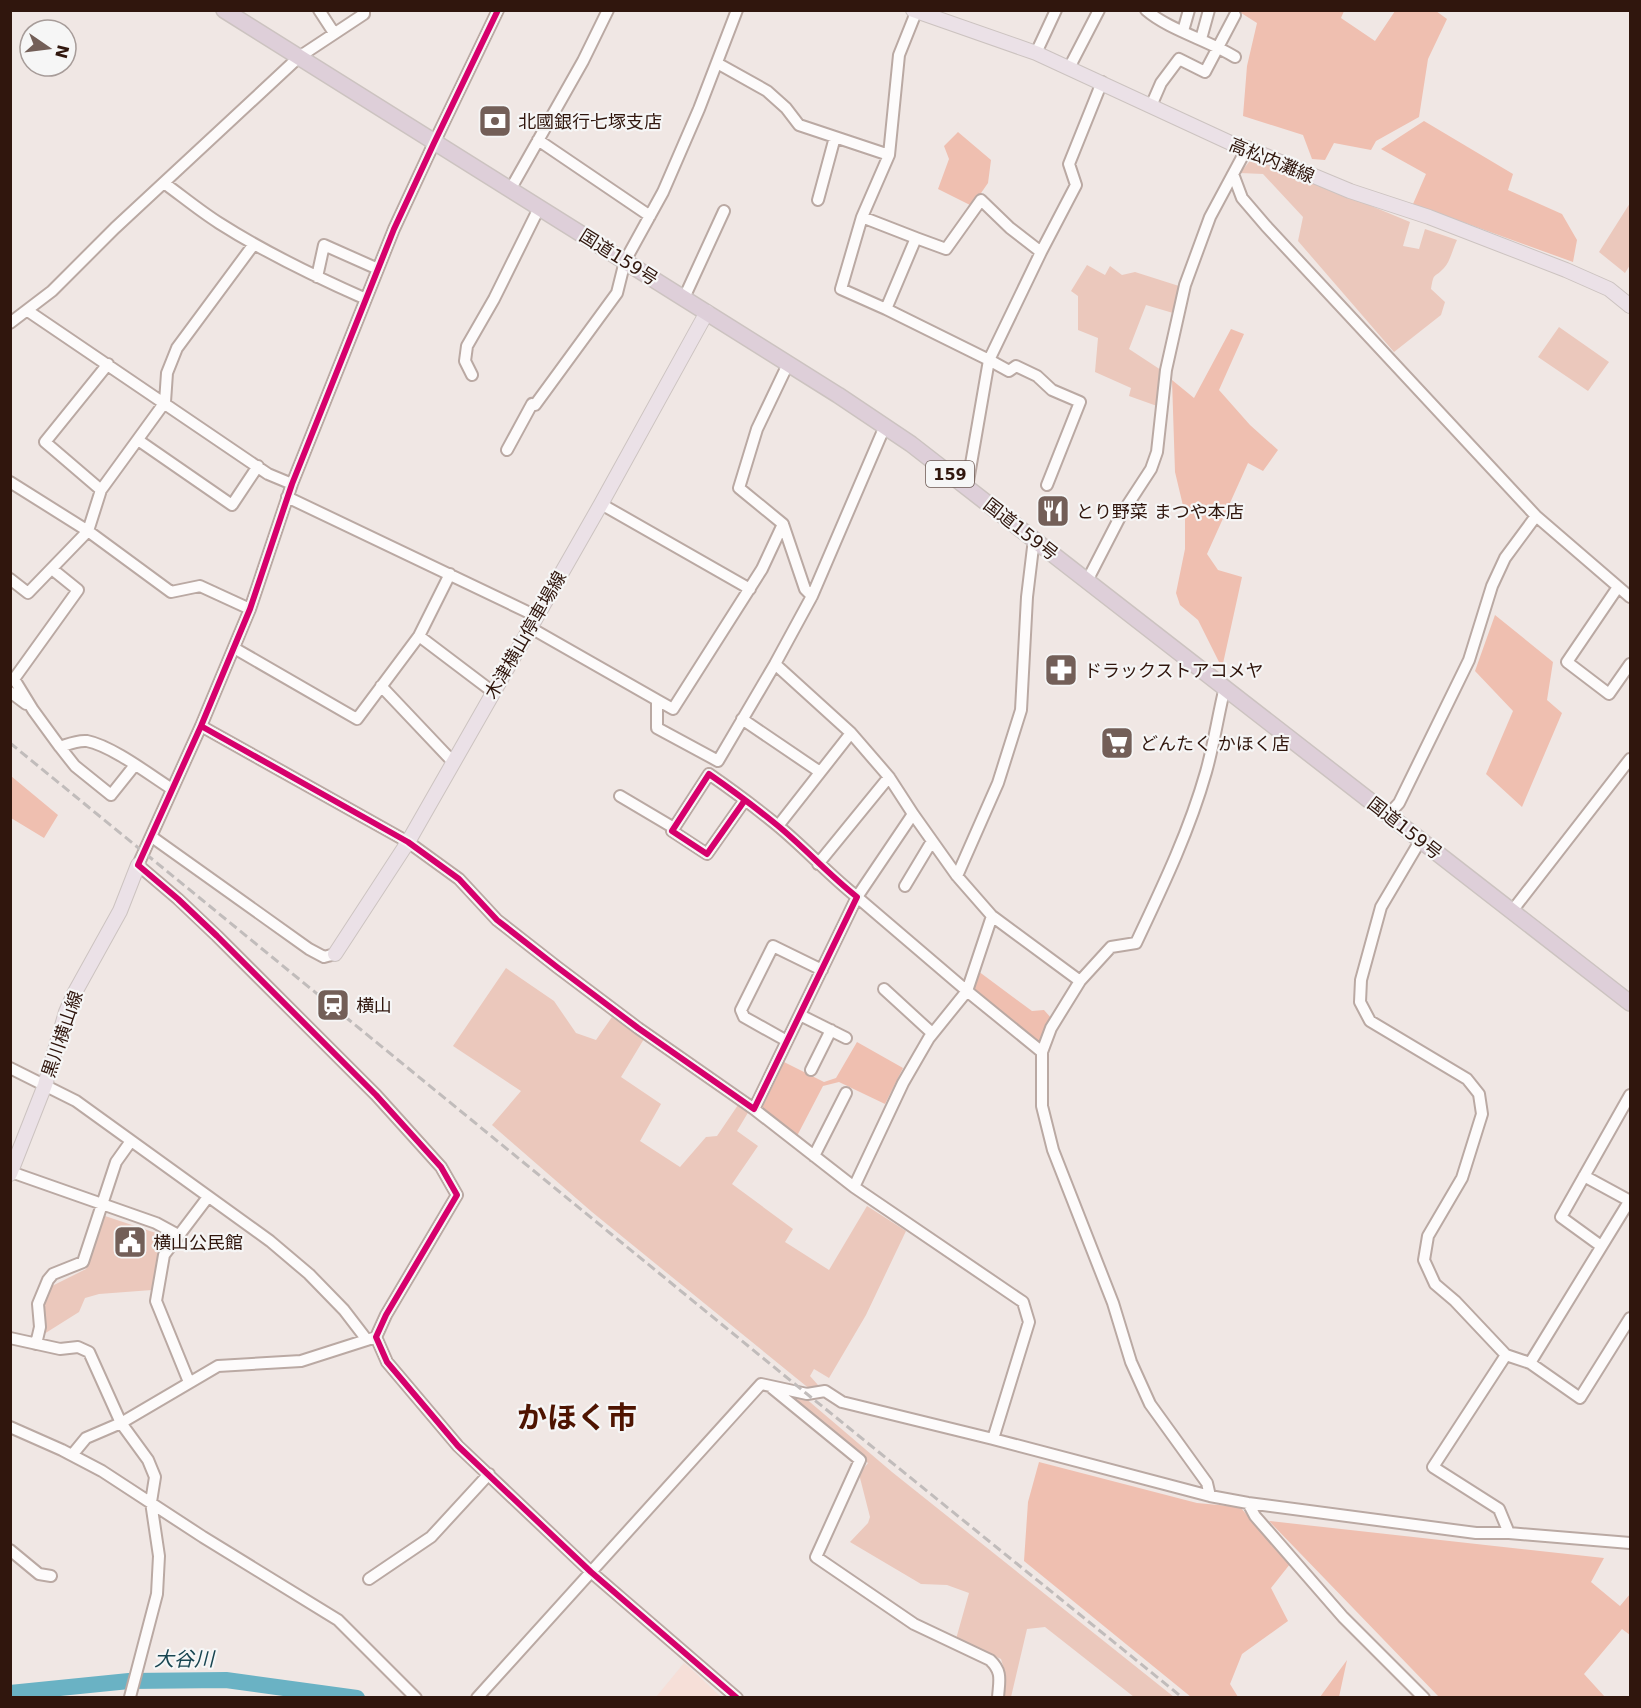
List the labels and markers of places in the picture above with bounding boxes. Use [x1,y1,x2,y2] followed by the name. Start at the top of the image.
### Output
[477,103,513,139] bank icon: 北國銀行七塚支店
[518,111,662,132] place label: 北國銀行七塚支店
[1035,493,1071,529] restaurant icon: とり野菜 まつや本店
[1076,501,1244,522] place label: とり野菜 まつや本店
[1043,652,1079,688] pharmacy icon: ドラックストアコメヤ
[1084,660,1263,681] place label: ドラックストアコメヤ
[1099,725,1135,761] supermarket icon: どんたく かほく店
[1140,733,1290,754] place label: どんたく かほく店
[315,987,351,1023] station icon: 横山
[356,995,392,1016] place label: 横山
[112,1224,148,1260] public building icon: 横山公民館
[153,1232,243,1253] place label: 横山公民館

